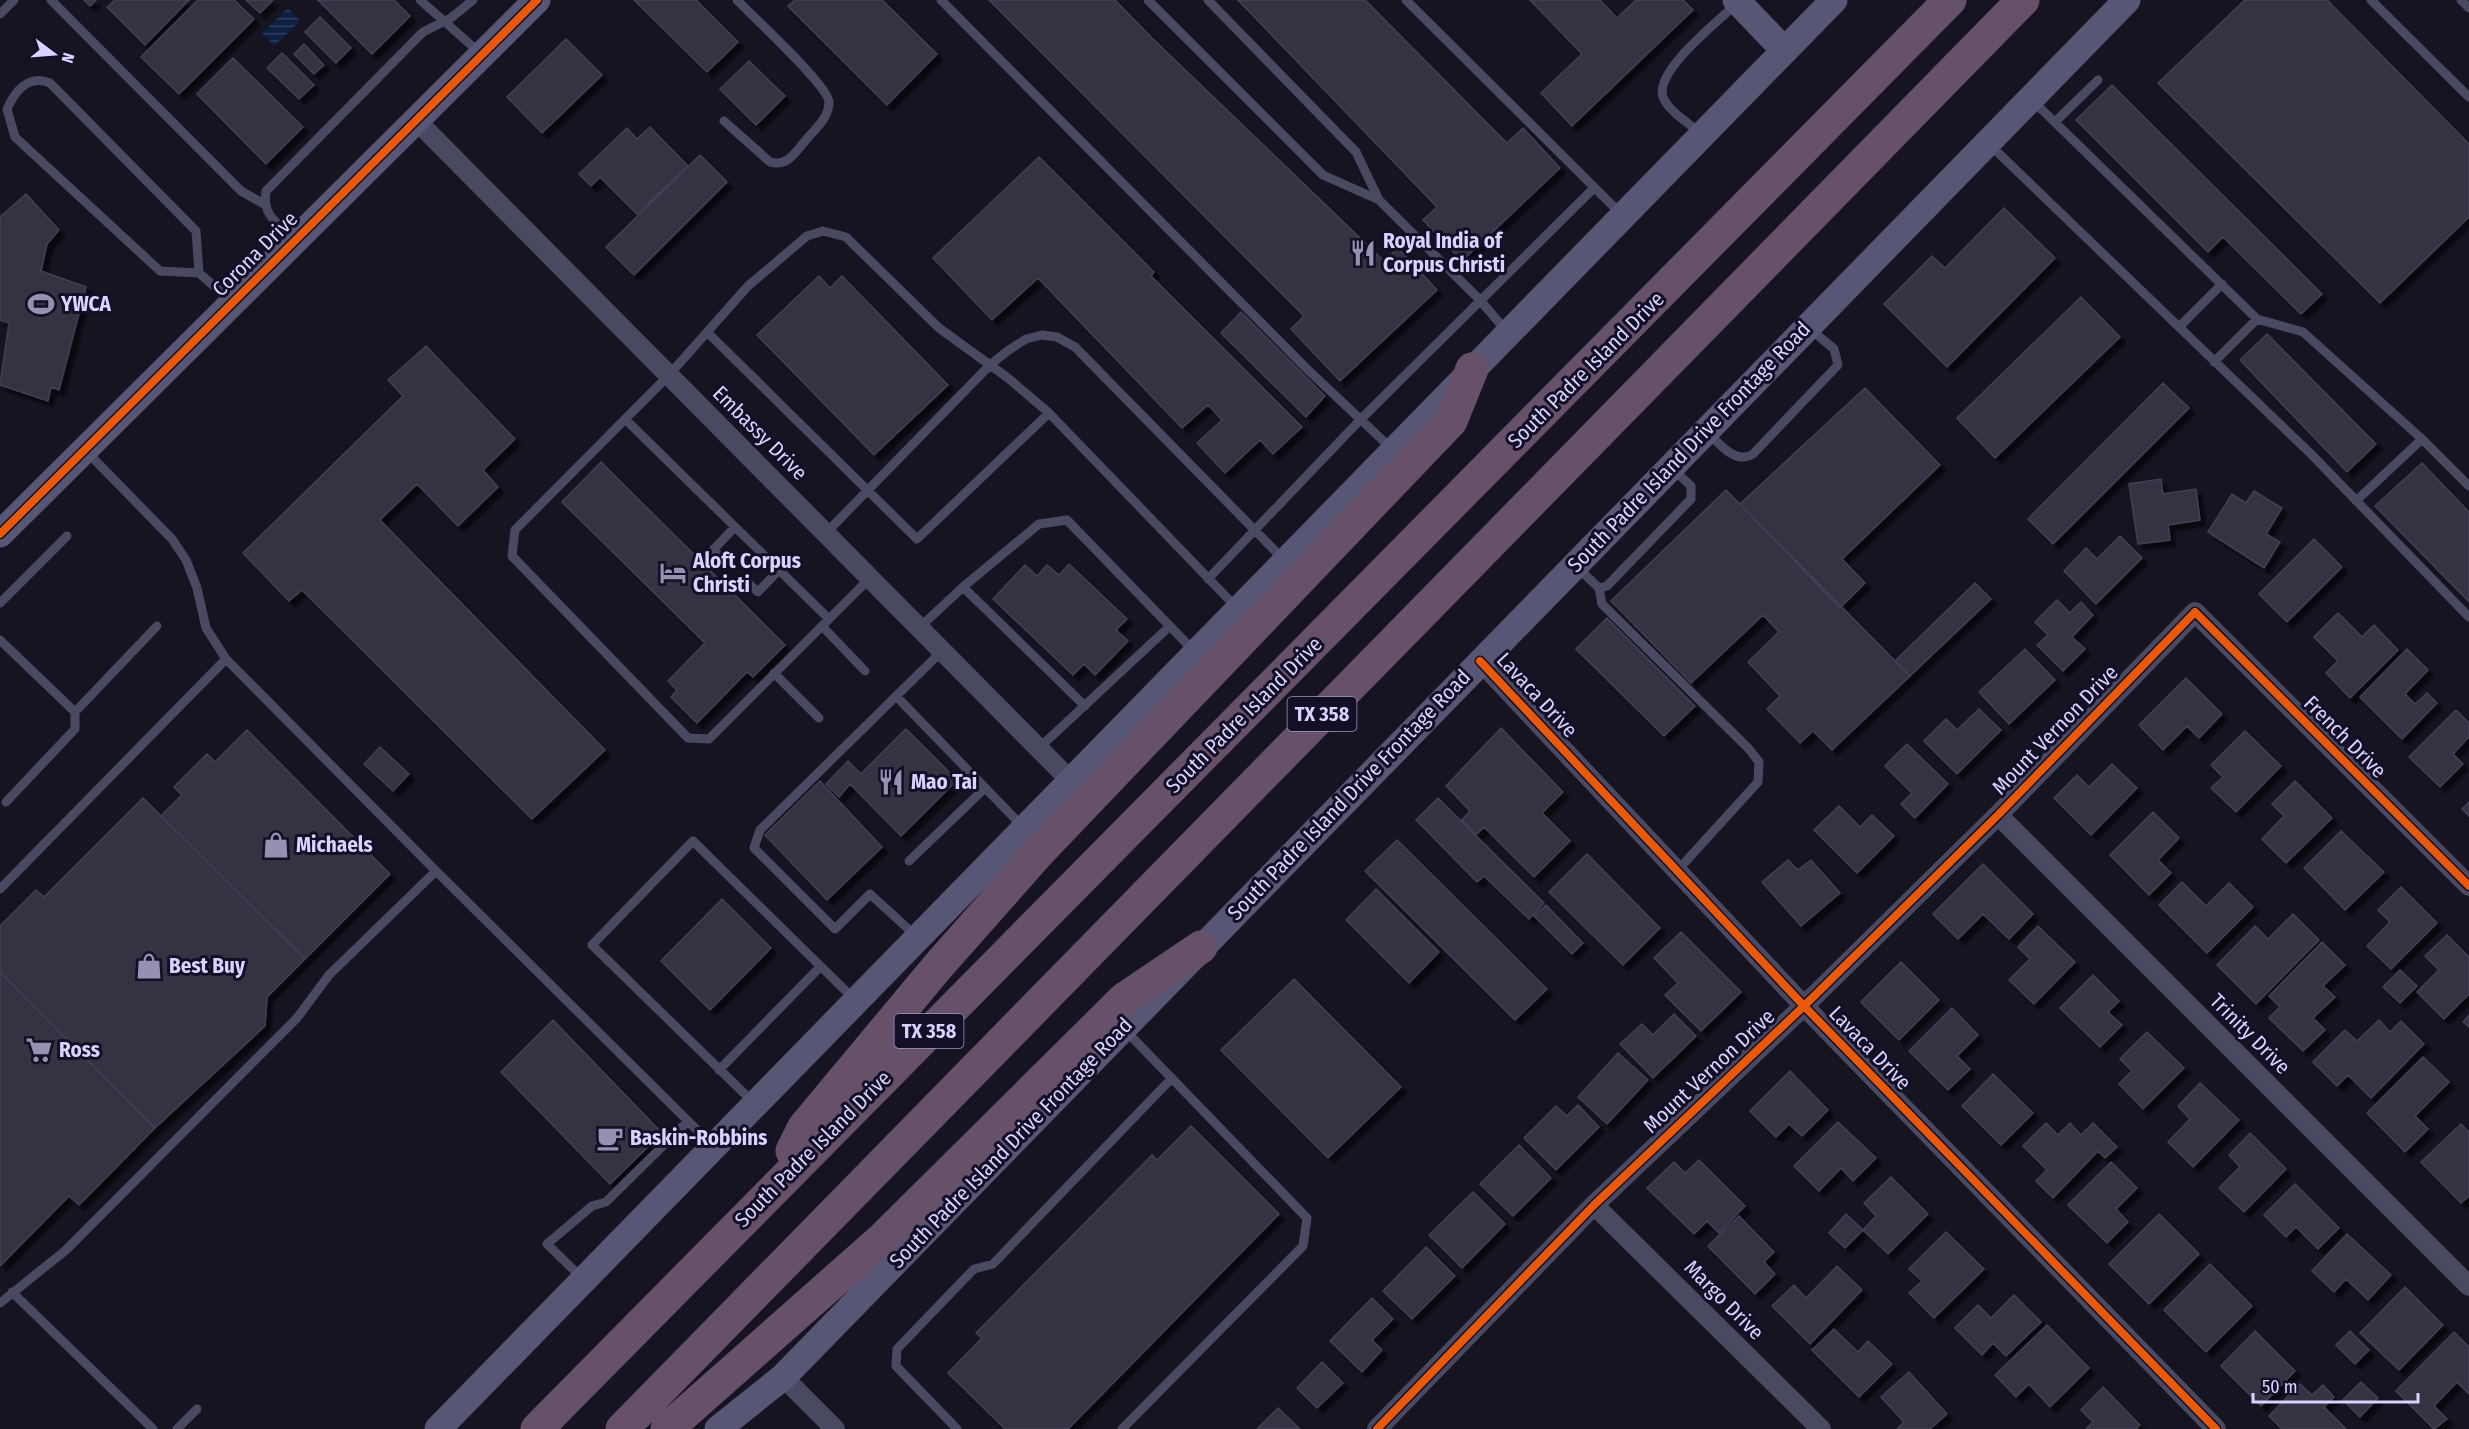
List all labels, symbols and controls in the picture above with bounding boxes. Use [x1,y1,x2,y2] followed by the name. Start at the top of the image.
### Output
[24,24,84,84] north arrow
[57,51,78,65] text: N
[207,206,303,302] street label: Corona Drive
[1383,228,1505,278] place label: Royal India of Corpus Christi
[1348,238,1378,268] restaurant icon: Royal India of Corpus Christi
[1502,286,1670,454] street label: South Padre Island Drive
[26,289,56,319] sports icon: YWCA
[60,291,112,317] place label: YWCA
[1562,316,1816,578] street label: South Padre Island Drive Frontage Road
[707,380,813,486] street label: Embassy Drive
[692,548,801,598] place label: Aloft Corpus Christi
[658,558,688,588] hotel icon: Aloft Corpus Christi
[1160,631,1328,799] street label: South Padre Island Drive
[1491,647,1583,743] street label: Lavaca Drive
[1987,660,2123,800] street label: Mount Vernon Drive
[1222,664,1476,926] street label: South Padre Island Drive Frontage Road
[2298,690,2392,784] street label: French Drive
[1288,697,1356,731] road number: TX 358
[876,767,906,797] restaurant icon: Mao Tai
[911,769,977,795] place label: Mao Tai
[261,830,291,860] shop icon: Michaels
[296,832,373,858] place label: Michaels
[134,951,164,981] shop icon: Best Buy
[169,953,246,979] place label: Best Buy
[2204,988,2296,1080] street label: Trinity Drive
[1824,1001,1916,1095] street label: Lavaca Drive
[1638,1003,1780,1139] street label: Mount Vernon Drive
[884,1012,1138,1274] street label: South Padre Island Drive Frontage Road
[894,1014,964,1048] road number: TX 358
[24,1035,54,1065] supermarket icon: Ross
[59,1037,100,1063] place label: Ross
[729,1065,897,1233] street label: South Padre Island Drive
[595,1123,625,1153] cafe icon: Baskin-Robbins
[630,1125,767,1151] place label: Baskin-Robbins
[1679,1255,1769,1345] street label: Margo Drive
[2253,1366,2418,1404] scale bar
[2262,1376,2298,1398] text: 50 m

